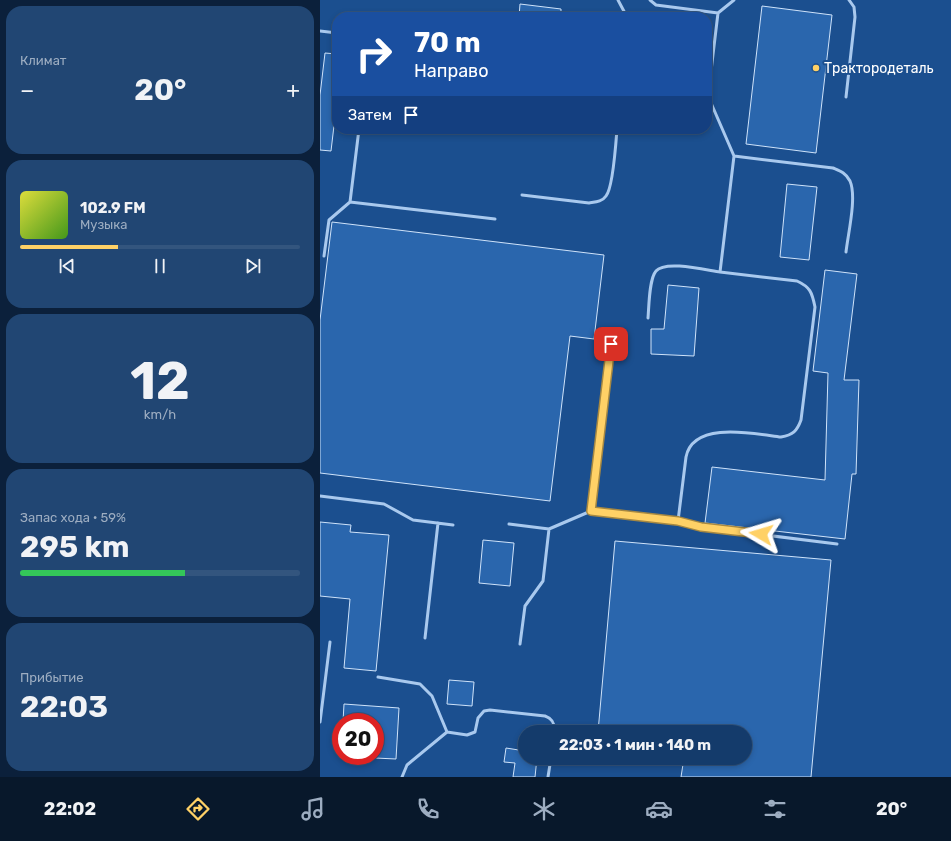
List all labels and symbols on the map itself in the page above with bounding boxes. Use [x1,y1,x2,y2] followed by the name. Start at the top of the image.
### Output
[824,60,934,77] place label: Трактородеталь
[811,63,821,73] marker: Трактородеталь
[594,327,628,361] pin
[740,513,782,555] position arrow
[332,713,384,765] speed limit sign: 20

